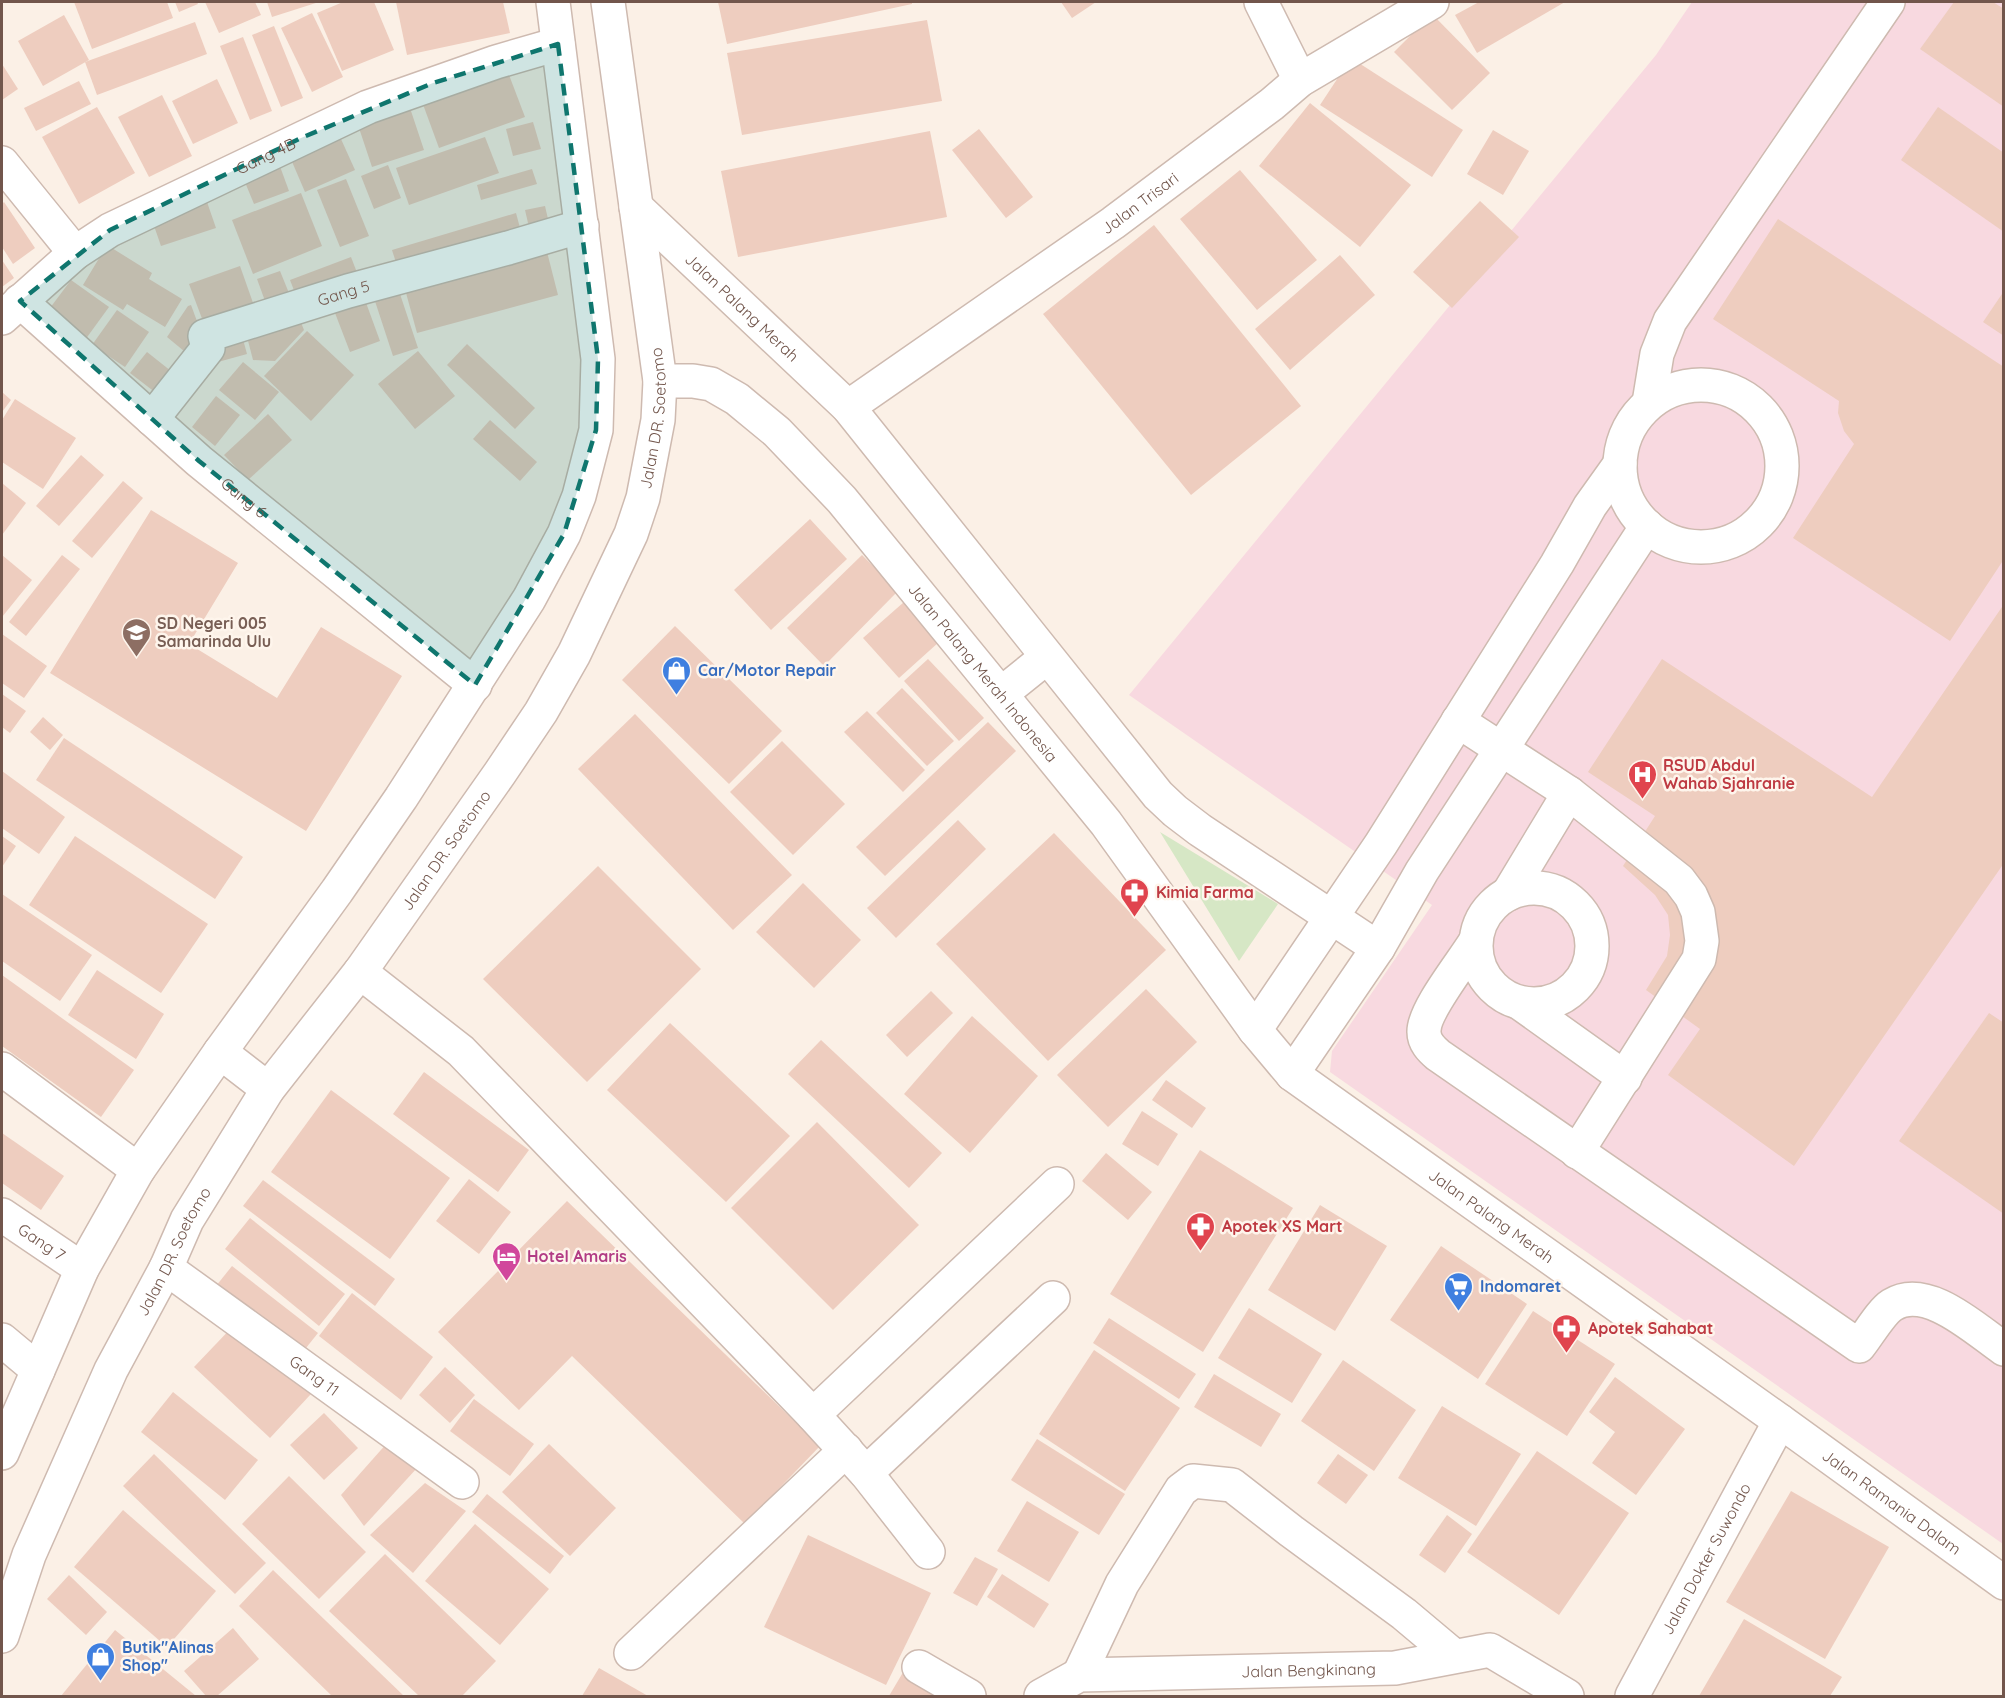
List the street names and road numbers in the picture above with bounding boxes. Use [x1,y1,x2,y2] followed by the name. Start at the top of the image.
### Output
[233,133,299,179] street label: Gang 4B
[1097,168,1182,238] street label: Jalan Trisari
[681,249,803,366] street label: Jalan Palang Merah
[315,276,372,310] street label: Gang 5
[635,346,670,490] street label: Jalan DR. Soetomo
[217,473,271,522] street label: Gang 6
[904,579,1062,766] street label: Jalan Palang Merah Indonesia
[397,786,495,914] street label: Jalan DR. Soetomo
[1425,1165,1558,1267] street label: Jalan Palang Merah
[132,1183,215,1319] street label: Jalan DR. Soetomo
[14,1219,69,1265] street label: Gang 7
[286,1351,343,1400] street label: Gang 11
[1818,1445,1965,1559] street label: Jalan Ramania Dalam
[1657,1479,1755,1638] street label: Jalan Dokter Suwondo
[1241,1658,1376,1681] street label: Jalan Bengkinang

